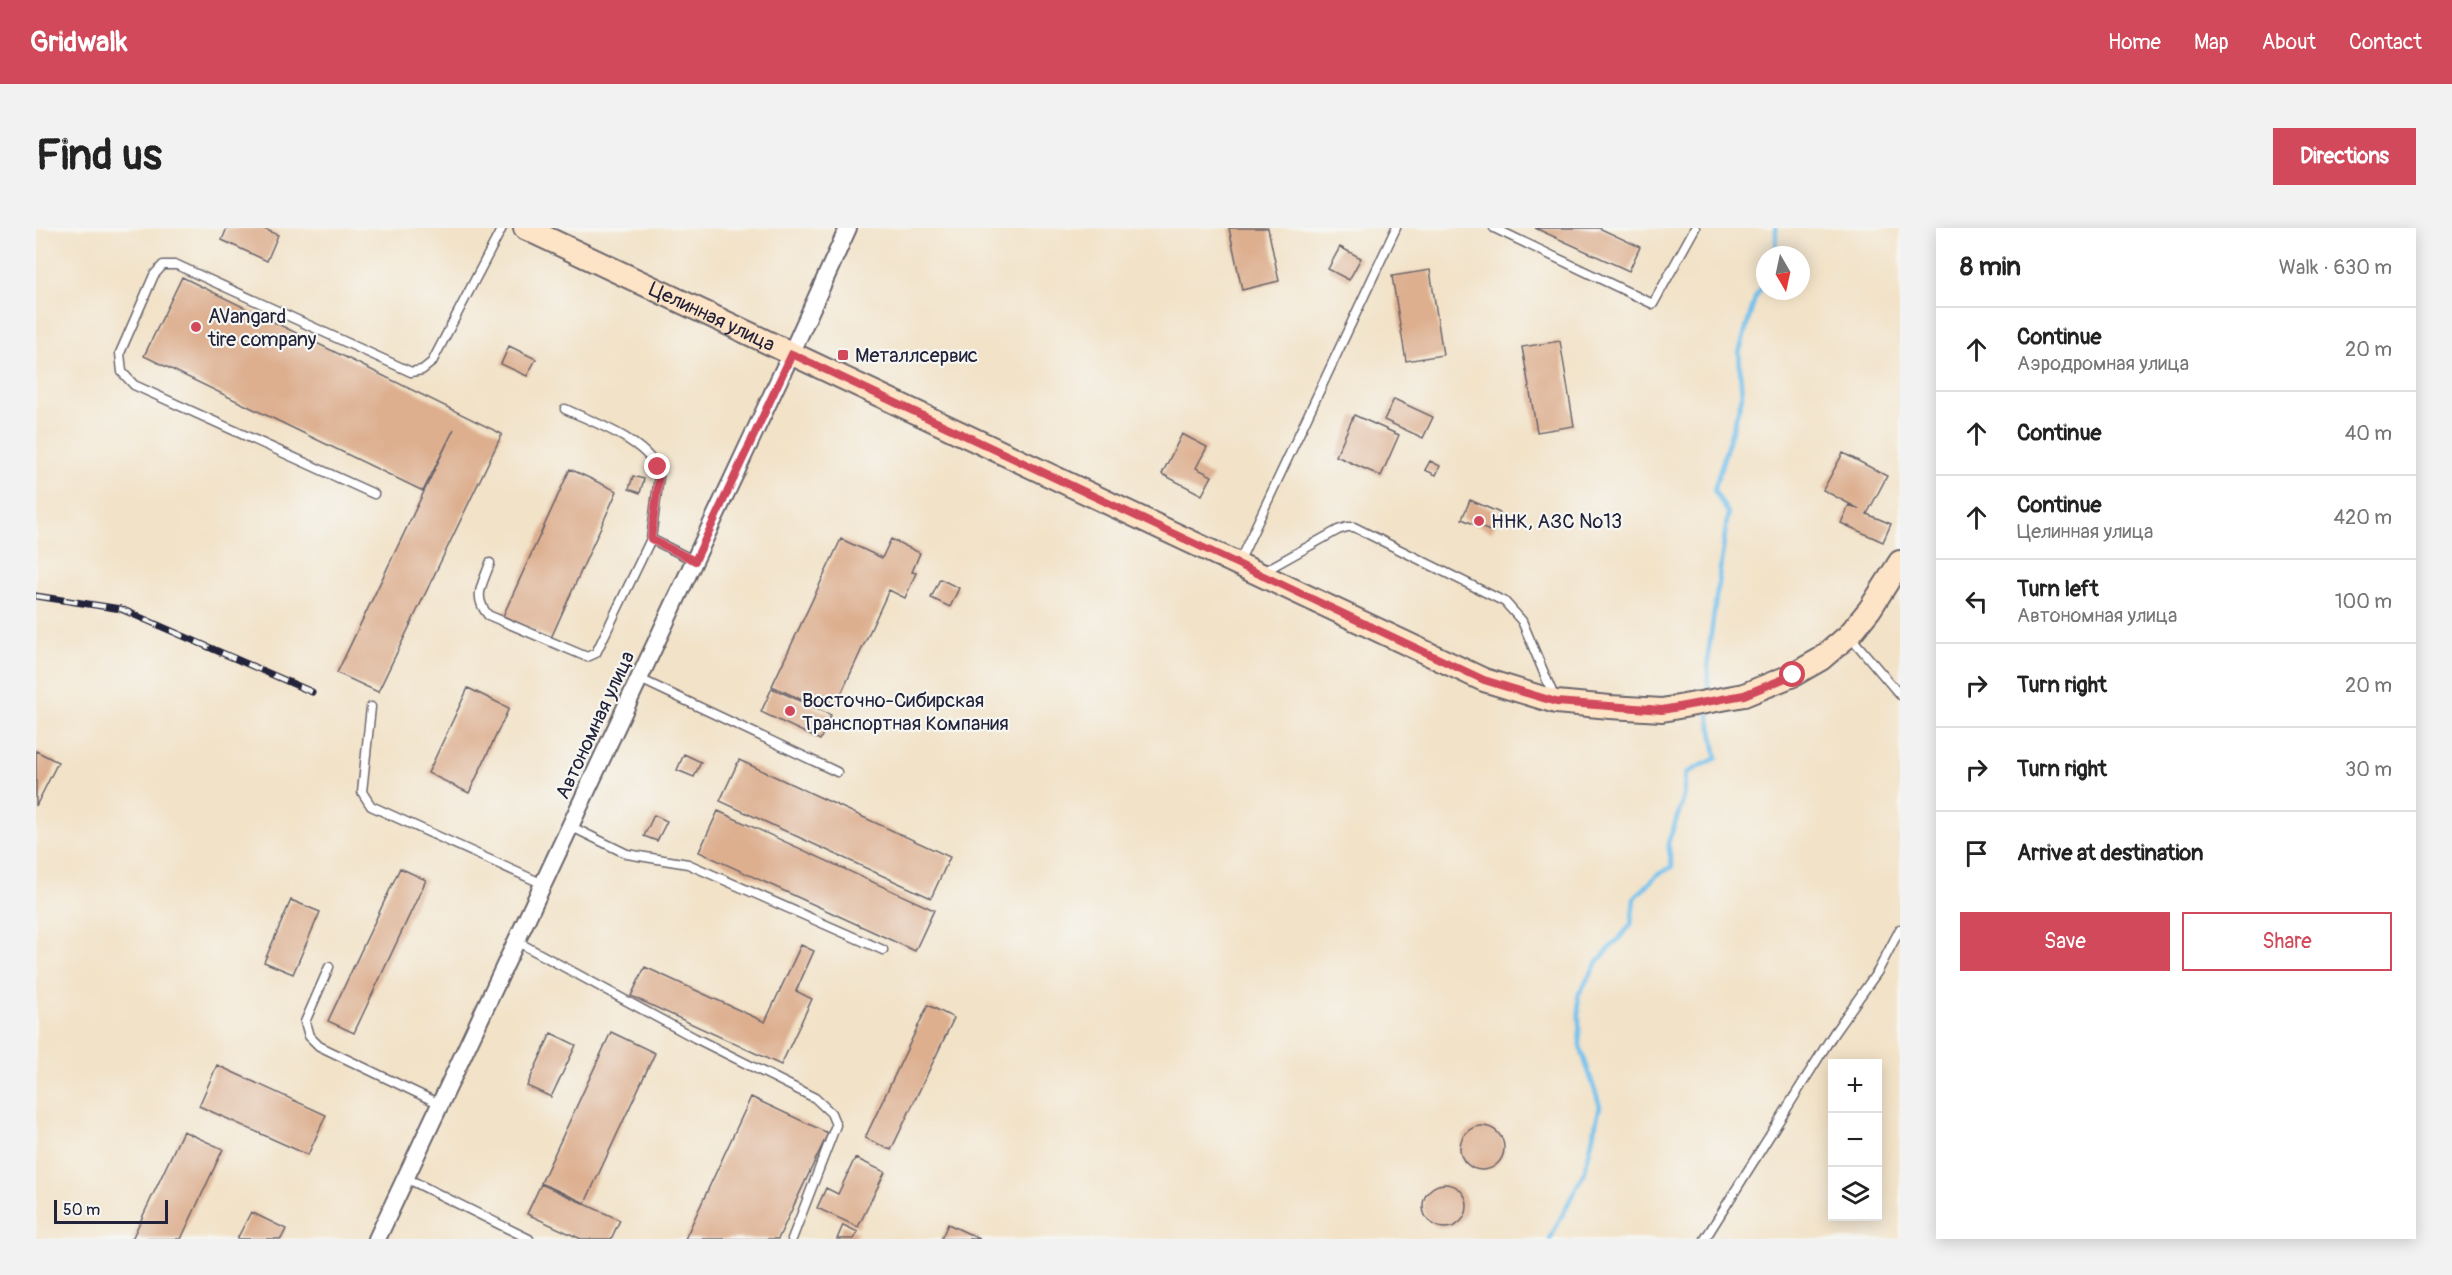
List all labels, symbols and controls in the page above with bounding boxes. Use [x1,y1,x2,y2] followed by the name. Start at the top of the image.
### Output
[30,25,128,60] text: Gridwalk
[2108,29,2161,56] text: Home
[2194,29,2229,56] text: Map
[2262,29,2316,56] text: About
[2349,29,2422,56] text: Contact
[2273,128,2416,185] button: Directions
[36,130,162,182] text: Find us
[1756,246,1810,300] north arrow
[1960,251,2021,283] text: 8 min
[2279,255,2392,280] text: Walk · 630 m
[645,276,779,357] street label: Целинная улица
[207,304,317,352] place label: AVangard tire company
[189,320,203,334] marker: AVangard tire company
[2017,323,2101,351] text: Continue
[1960,333,1993,366] icon: ahead
[2345,337,2392,362] text: 20 m
[855,343,978,368] place label: Металлсервис
[836,348,850,362] marker: Металлсервис
[2017,351,2189,376] text: Аэродромная улица
[1960,417,1993,450] icon: ahead
[2017,419,2101,447] text: Continue
[2345,421,2392,446] text: 40 m
[644,453,670,479] route end
[2017,491,2101,519] text: Continue
[1960,501,1993,534] icon: ahead
[2333,505,2392,530] text: 420 m
[1491,509,1622,534] place label: ННК, АЗС №13
[1472,514,1486,528] marker: ННК, АЗС №13
[2017,519,2153,544] text: Целинная улица
[2017,575,2099,603] text: Turn left
[1960,585,1993,618] icon: left
[2335,589,2392,614] text: 100 m
[2017,603,2177,628] text: Автономная улица
[550,647,640,803] street label: Автономная улица
[1779,661,1805,687] route start
[1960,669,1993,702] icon: right
[2017,671,2107,699] text: Turn right
[2345,673,2392,698] text: 20 m
[802,688,1009,736] place label: Восточно-Сибирская Транспортная Компания
[783,704,797,718] marker: Восточно-Сибирская Транспортная Компания
[1960,753,1993,786] icon: right
[2017,755,2107,783] text: Turn right
[2345,757,2392,782] text: 30 m
[1960,837,1993,870] icon: arrive
[2017,839,2203,867] text: Arrive at destination
[1960,912,2170,971] button: Save
[2182,912,2392,971] button: Share
[1828,1059,1882,1221] map controls
[1828,1059,1882,1113] button: +
[1828,1113,1882,1167] button: −
[1828,1167,1882,1221] button: layers
[54,1197,168,1224] scale bar
[63,1200,100,1220] text: 50 m

